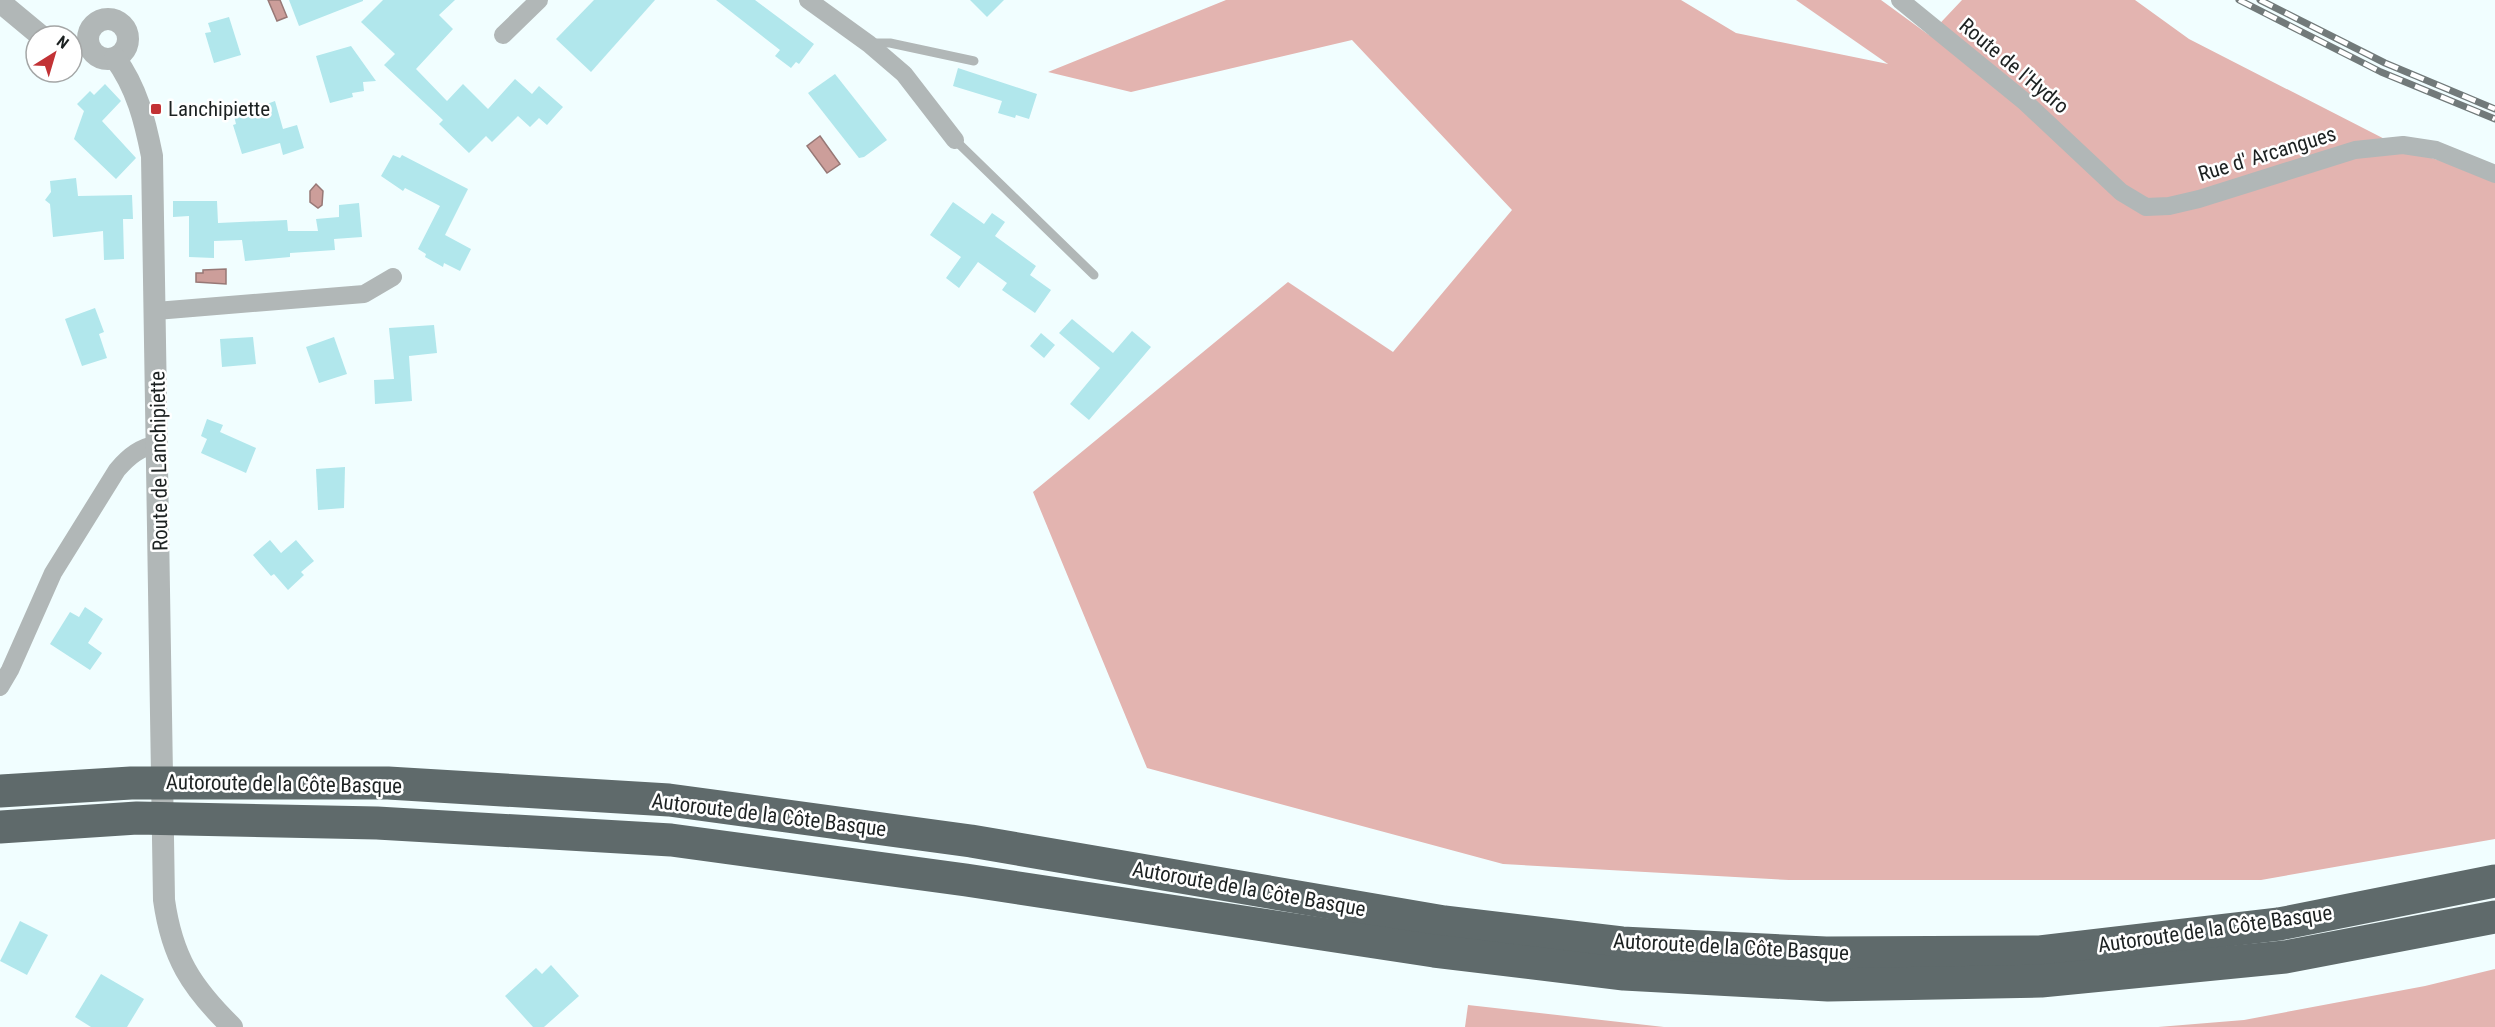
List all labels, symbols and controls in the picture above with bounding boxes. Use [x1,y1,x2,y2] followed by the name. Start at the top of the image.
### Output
[1955,13,2073,119] street label: Route de l'Hydro
[24,24,84,84] north arrow
[53,32,72,53] text: N
[168,97,270,121] place label: Lanchipiette
[149,102,163,116] marker: Lanchipiette
[2195,122,2339,186] street label: Rue d' Arcangues
[145,371,173,551] street label: Route de Lanchipiette
[166,770,402,798] street label: Autoroute de la Côte Basque
[650,789,888,841] street label: Autoroute de la Côte Basque
[1131,857,1368,921] street label: Autoroute de la Côte Basque
[2096,901,2334,957] street label: Autoroute de la Côte Basque
[1612,929,1850,965] street label: Autoroute de la Côte Basque

